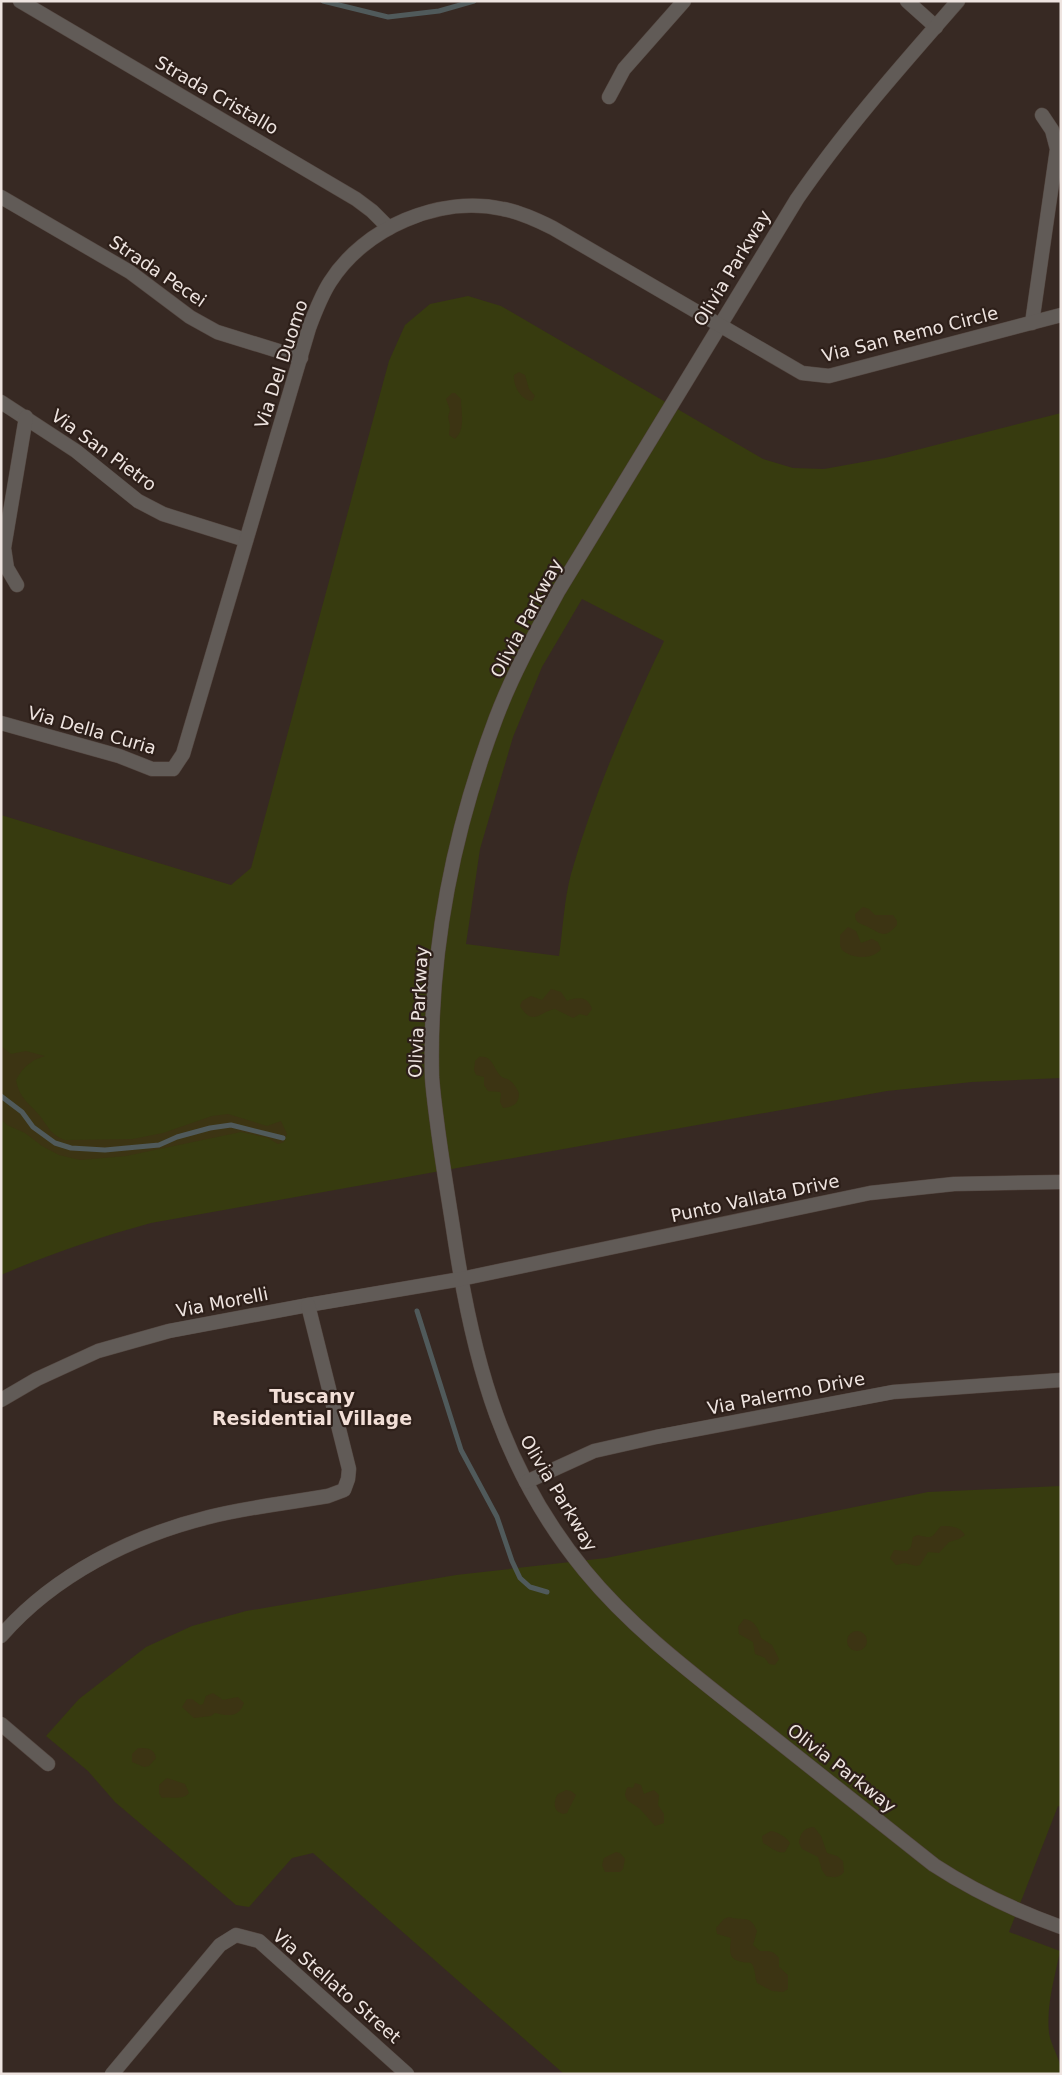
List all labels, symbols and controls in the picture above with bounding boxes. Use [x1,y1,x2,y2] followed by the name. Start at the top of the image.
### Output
[152,51,282,139] street label: Strada Cristallo
[689,206,775,330] street label: Olivia Parkway
[106,231,210,311] street label: Strada Pecei
[250,297,312,431] street label: Via Del Duomo
[820,302,1000,366] street label: Via San Remo Circle
[47,405,161,495] street label: Via San Pietro
[486,555,566,681] street label: Olivia Parkway
[25,702,159,758] street label: Via Della Curia
[404,945,432,1078] street label: Olivia Parkway
[669,1170,841,1226] street label: Punto Vallata Drive
[174,1283,270,1321] street label: Via Morelli
[705,1367,867,1419] street label: Via Palermo Drive
[212,1385,412,1429] district label: Tuscany Residential Village
[516,1431,602,1555] street label: Olivia Parkway
[784,1719,901,1817] street label: Olivia Parkway
[269,1925,405,2047] street label: Via Stellato Street

